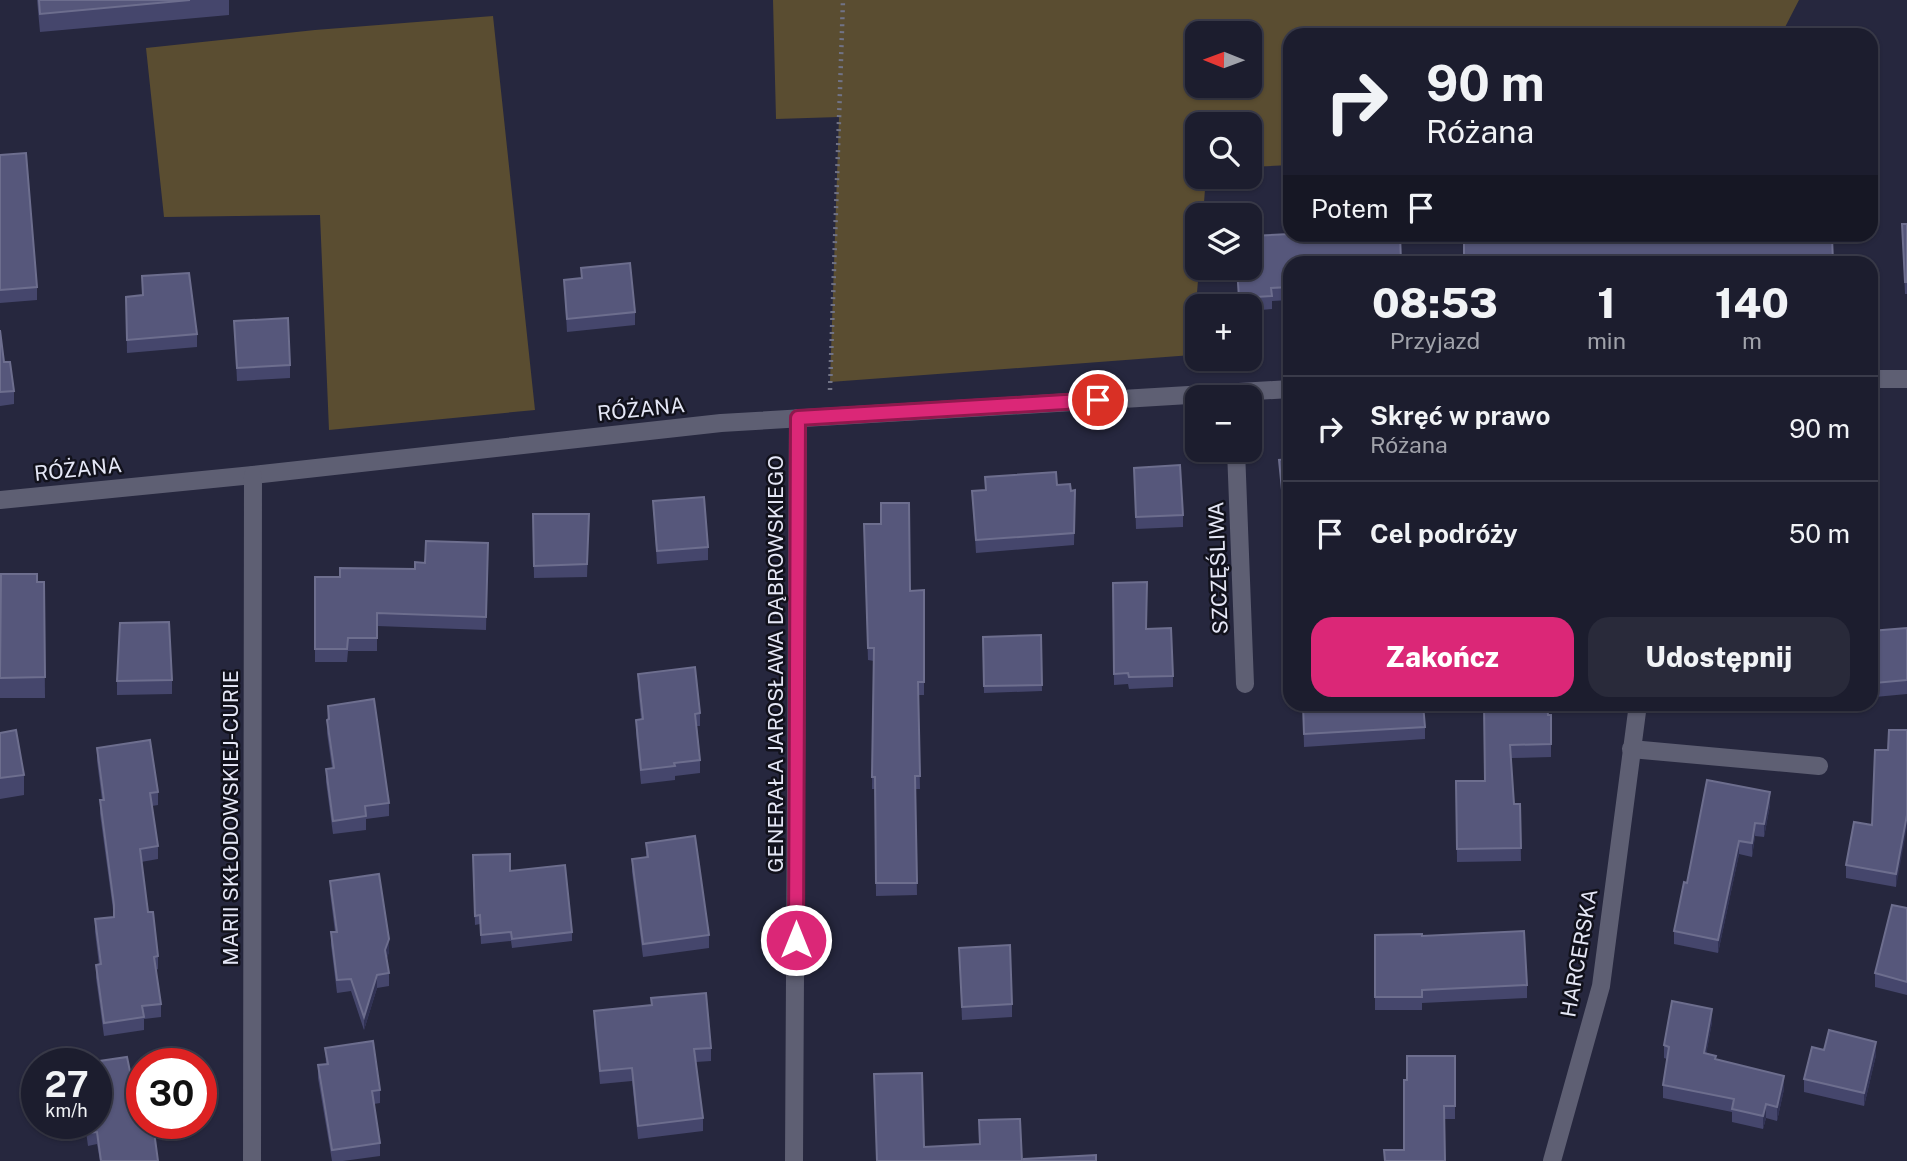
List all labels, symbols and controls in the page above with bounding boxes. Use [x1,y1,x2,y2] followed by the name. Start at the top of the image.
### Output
[1185,21,1262,98] north arrow
[1185,21,1262,462] map controls
[1426,54,1545,112] text: 90 m
[1311,56,1402,147] icon: right
[1185,112,1262,189] button: search
[1426,113,1534,150] text: Różana
[1402,189,1440,227] icon: arrive
[1311,193,1388,224] text: Potem
[1185,203,1262,280] button: layers
[1372,278,1498,327] text: 08:53
[1597,278,1616,327] text: 1
[1715,278,1789,327] text: 140
[1185,294,1262,371] button: +
[1390,327,1480,354] text: Przyjazd
[1587,327,1626,354] text: min
[1742,327,1762,354] text: m
[1068,370,1128,430] pin
[1079,381,1117,419] icon: arrive
[1185,385,1262,462] button: −
[596,392,686,426] street label: RÓŻANA
[1370,400,1550,431] text: Skręć w prawo
[1311,410,1349,448] icon: right
[1789,413,1850,444] text: 90 m
[1370,431,1448,458] text: Różana
[33,452,123,486] street label: RÓŻANA
[763,455,788,873] street label: GENERAŁA JAROSŁAWA DĄBROWSKIEGO
[1203,501,1233,635] street label: SZCZĘŚLIWA
[1311,515,1349,553] icon: arrive
[1370,518,1518,549] text: Cel podróży
[1789,518,1850,549] text: 50 m
[1311,617,1574,697] button: Zakończ
[1588,617,1850,697] button: Udostępnij
[218,670,243,966] street label: MARII SKŁODOWSKIEJ-CURIE
[1555,887,1603,1019] street label: HARCERSKA
[759,903,833,977] position arrow
[126,1048,217,1139] speed limit sign: 30
[44,1064,89,1105] text: 27
[45,1100,88,1121] text: km/h

